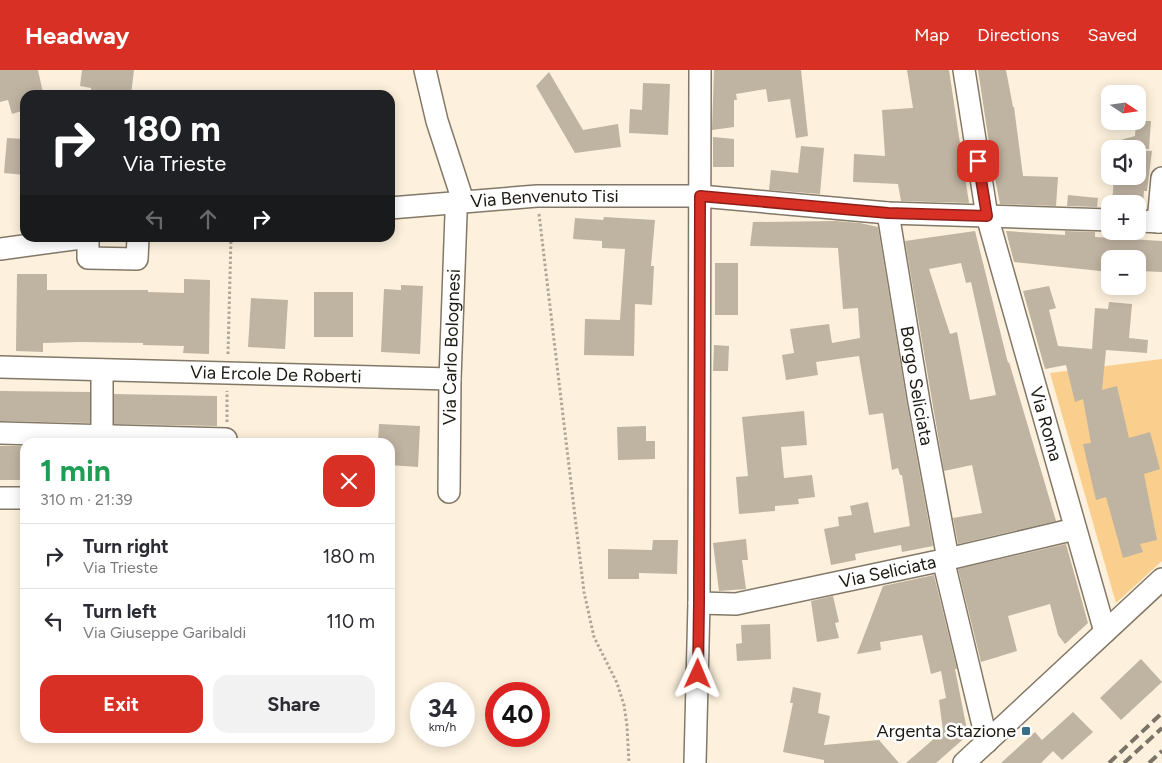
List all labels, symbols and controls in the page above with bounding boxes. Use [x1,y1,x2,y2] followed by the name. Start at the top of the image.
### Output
[25,21,129,50] text: Headway
[914,24,949,46] text: Map
[977,24,1059,46] text: Directions
[1087,24,1137,46] text: Saved
[1101,85,1146,130] north arrow
[1101,85,1146,295] map controls
[123,108,221,150] text: 180 m
[40,110,105,175] icon: right
[957,140,999,182] pin
[1101,140,1146,185] button: sound
[964,147,992,175] icon: arrive
[123,150,226,177] text: Via Trieste
[470,185,619,212] street label: Via Benvenuto Tisi
[1101,195,1146,240] button: +
[141,205,169,233] icon: left
[194,205,222,233] icon: ahead
[247,205,275,233] icon: right
[1101,250,1146,295] button: −
[439,268,465,425] street label: Via Carlo Bolognesi
[896,324,938,447] street label: Borgo Seliciata
[190,361,362,388] street label: Via Ercole De Roberti
[1025,384,1067,464] street label: Via Roma
[40,452,111,489] text: 1 min
[323,455,375,507] button: close
[40,490,132,509] text: 310 m · 21:39
[83,535,169,558] text: Turn right
[40,542,68,570] icon: right
[322,545,375,568] text: 180 m
[837,551,938,593] street label: Via Seliciata
[83,558,158,577] text: Via Trieste
[83,600,157,623] text: Turn left
[40,607,68,635] icon: left
[326,610,375,633] text: 110 m
[83,623,246,642] text: Via Giuseppe Garibaldi
[671,647,723,699] position arrow
[40,675,203,733] button: Exit
[213,675,375,733] button: Share
[485,682,550,747] speed limit sign: 40
[428,693,457,723] text: 34
[429,720,456,734] text: km/h
[877,720,1016,742] place label: Argenta Stazione
[1020,725,1032,737] marker: Argenta Stazione

